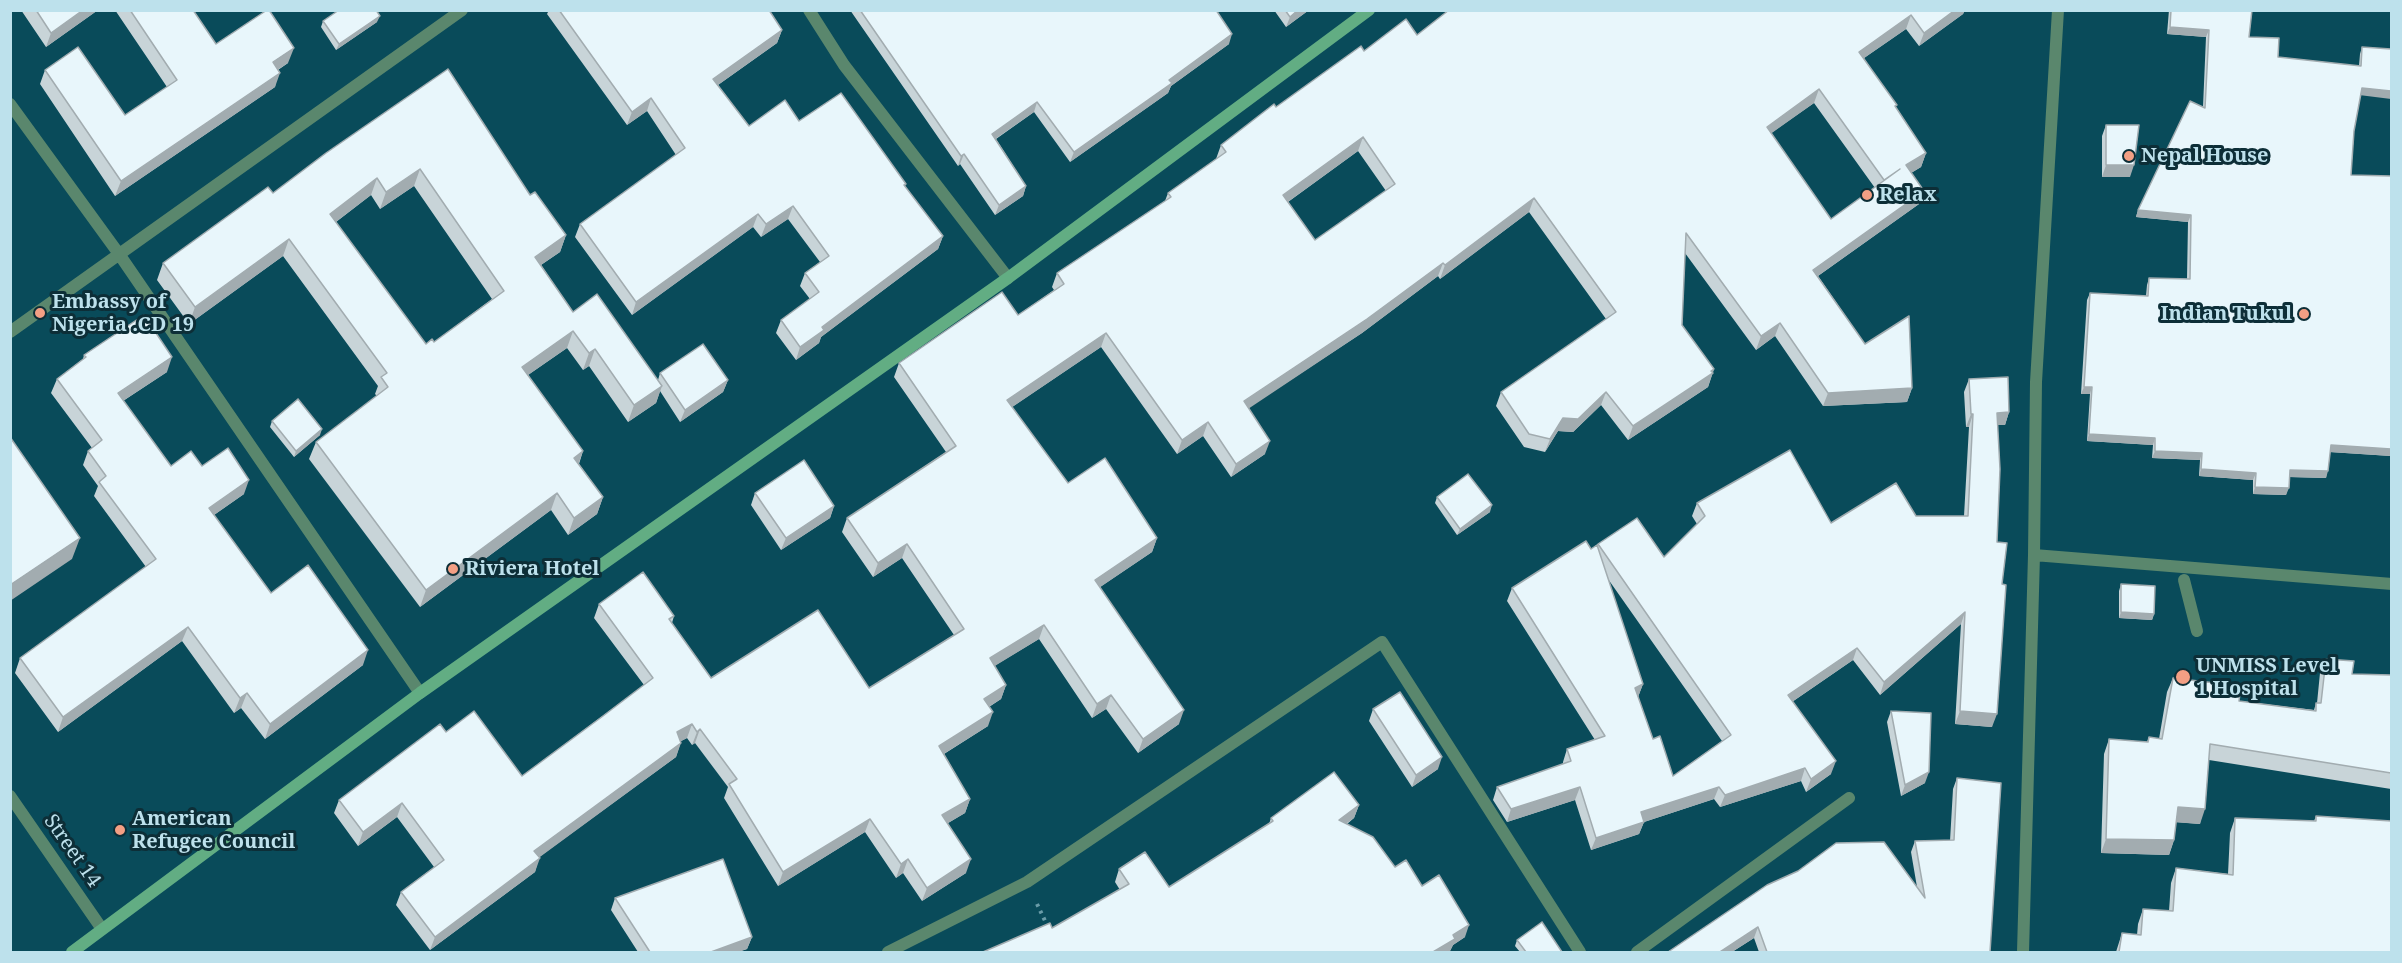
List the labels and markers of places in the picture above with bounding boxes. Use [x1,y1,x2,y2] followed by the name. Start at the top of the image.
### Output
[2141,144,2268,168] place label: Nepal House
[2122,149,2136,163] marker: Nepal House
[1879,183,1937,207] place label: Relax
[1860,188,1874,202] marker: Relax
[52,290,194,337] place label: Embassy of Nigeria .CD 19
[2161,302,2292,326] place label: Indian Tukul
[33,306,47,320] marker: Embassy of Nigeria .CD 19
[2297,307,2311,321] marker: Indian Tukul
[465,557,599,581] place label: Riviera Hotel
[446,562,460,576] marker: Riviera Hotel
[2196,654,2337,701] place label: UNMISS Level 1 Hospital
[2174,668,2192,686] marker: UNMISS Level 1 Hospital
[132,807,295,854] place label: American Refugee Council
[113,823,127,837] marker: American Refugee Council

